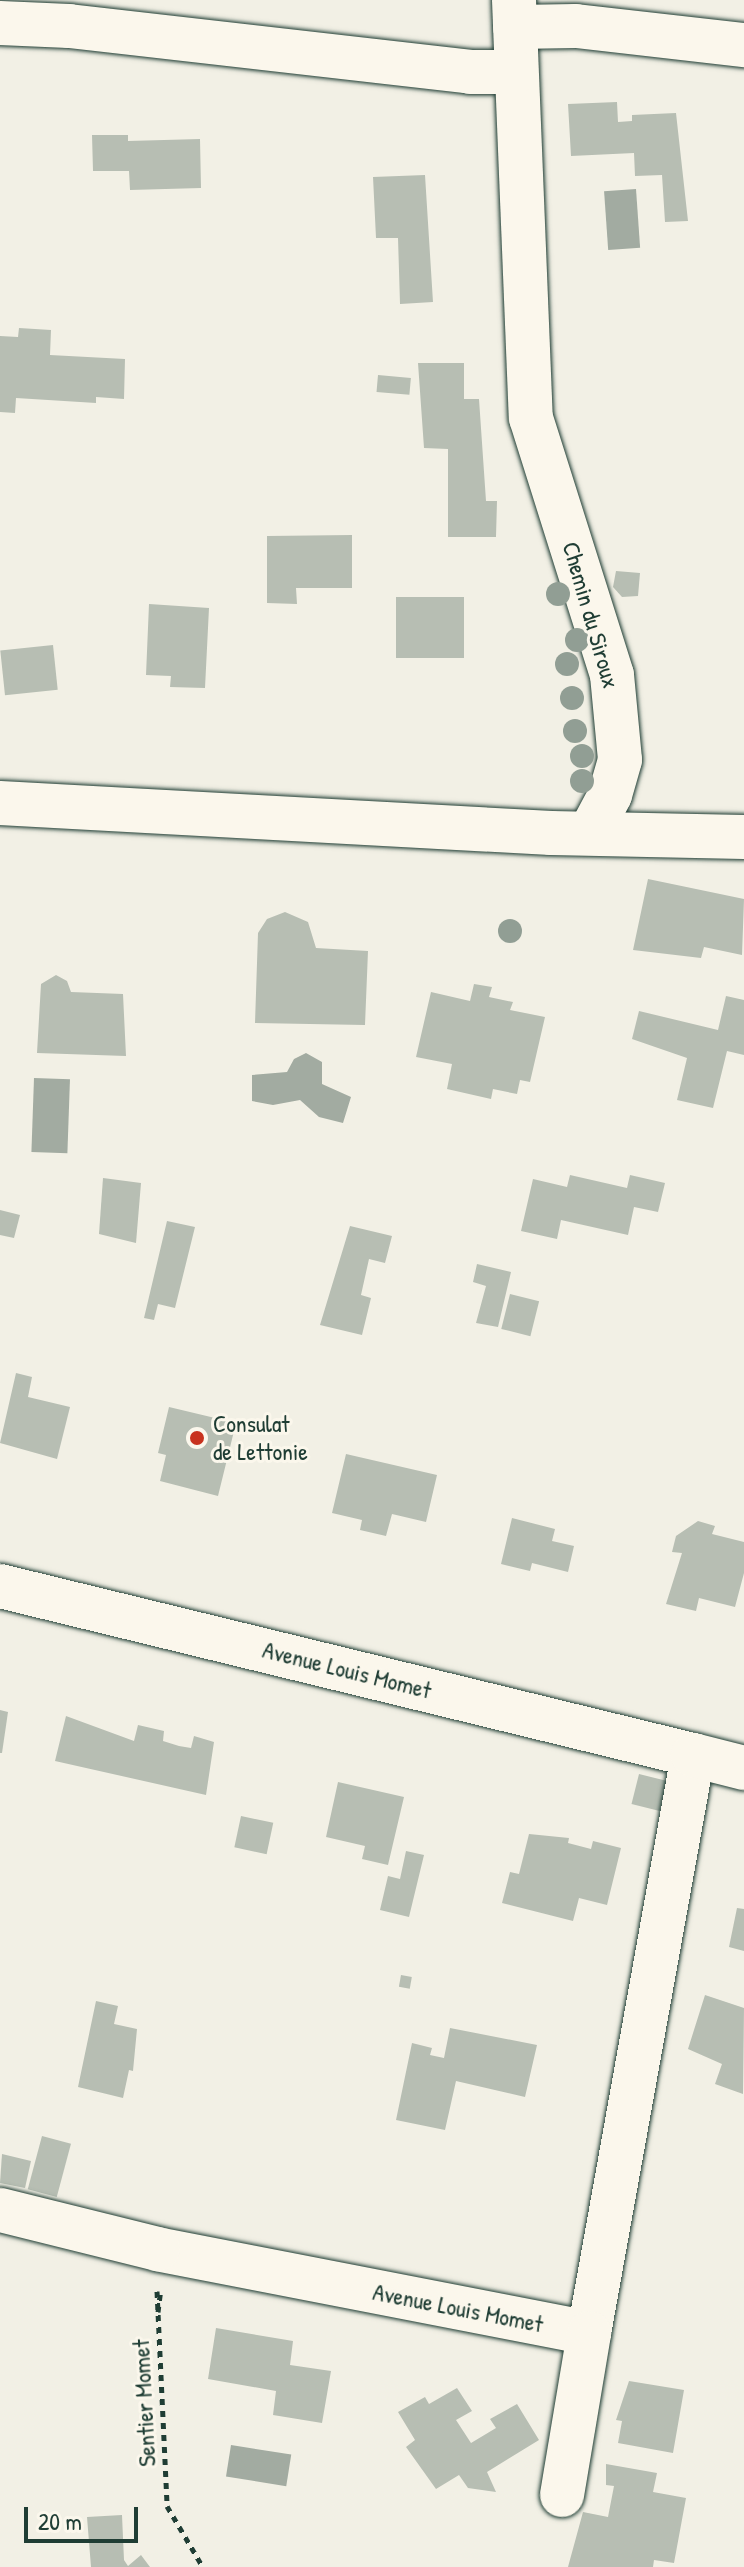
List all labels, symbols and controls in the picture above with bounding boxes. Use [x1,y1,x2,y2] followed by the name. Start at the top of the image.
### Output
[556,538,626,692] street label: Chemin du Siroux
[213,1410,308,1466] place label: Consulat de Lettonie
[188,1429,206,1447] marker: Consulat de Lettonie
[260,1635,434,1705] street label: Avenue Louis Momet
[370,2277,546,2339] street label: Avenue Louis Momet
[126,2339,162,2467] street label: Sentier Momet
[28,2491,142,2541] scale bar
[38,2505,82,2537] text: 20 m

